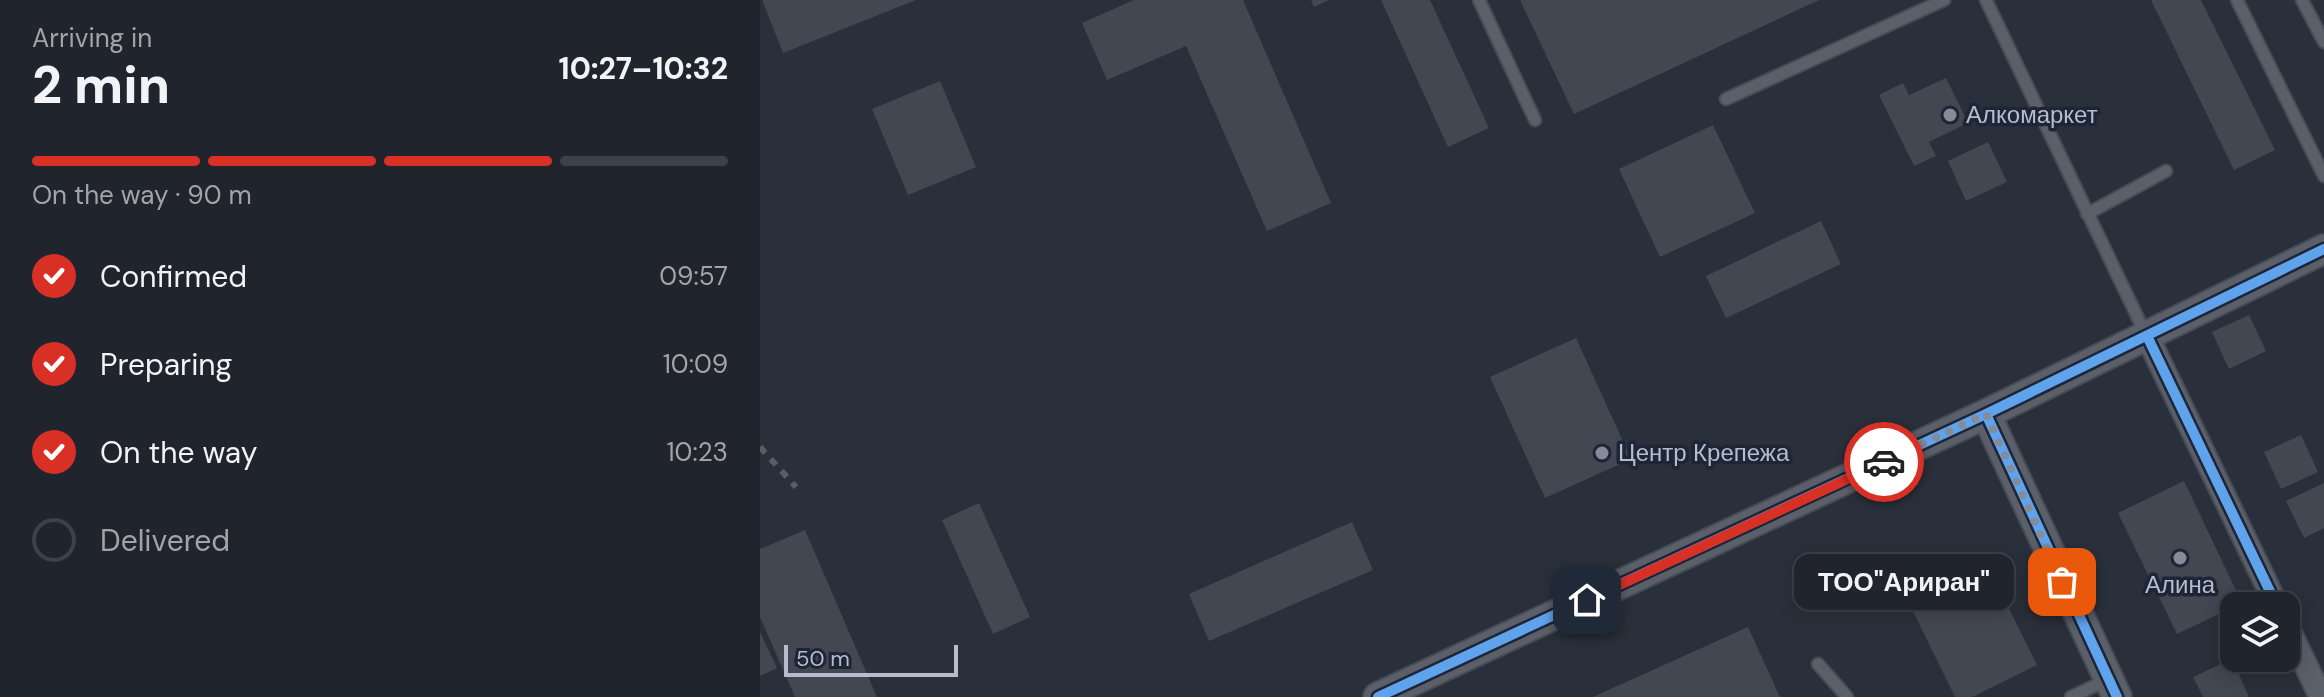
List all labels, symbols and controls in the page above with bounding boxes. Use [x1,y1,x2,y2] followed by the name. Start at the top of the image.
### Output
[32,21,152,55] text: Arriving in
[559,49,728,88] text: 10:27–10:32
[32,51,170,119] text: 2 min
[1966,99,2098,130] place label: Алкомаркет
[1941,106,1959,124] marker: Алкомаркет
[32,178,252,212] text: On the way · 90 m
[32,254,76,298] icon: check
[100,257,247,296] text: Confirmed
[659,259,728,293] text: 09:57
[32,342,76,386] icon: check
[100,345,232,384] text: Preparing
[663,347,728,381] text: 10:09
[1844,422,1924,502] courier
[32,430,76,474] icon: check
[100,433,257,472] text: On the way
[667,435,728,469] text: 10:23
[1618,437,1790,468] place label: Центр Крепежа
[1862,440,1906,484] icon: car
[1593,444,1611,462] marker: Центр Крепежа
[100,521,230,560] text: Delivered
[2028,548,2096,616] pin
[2171,549,2189,567] marker: Алина
[1794,554,2014,610] callout: ТОО"Ариран"
[2040,560,2084,604] icon: bag
[1818,565,1990,599] text: ТОО"Ариран"
[1553,566,1621,634] pin
[2145,569,2216,600] place label: Алина
[1565,578,1609,622] icon: home
[2220,592,2300,672] map controls
[2220,592,2300,672] button: layers
[784,641,958,677] scale bar
[796,644,850,673] text: 50 m

